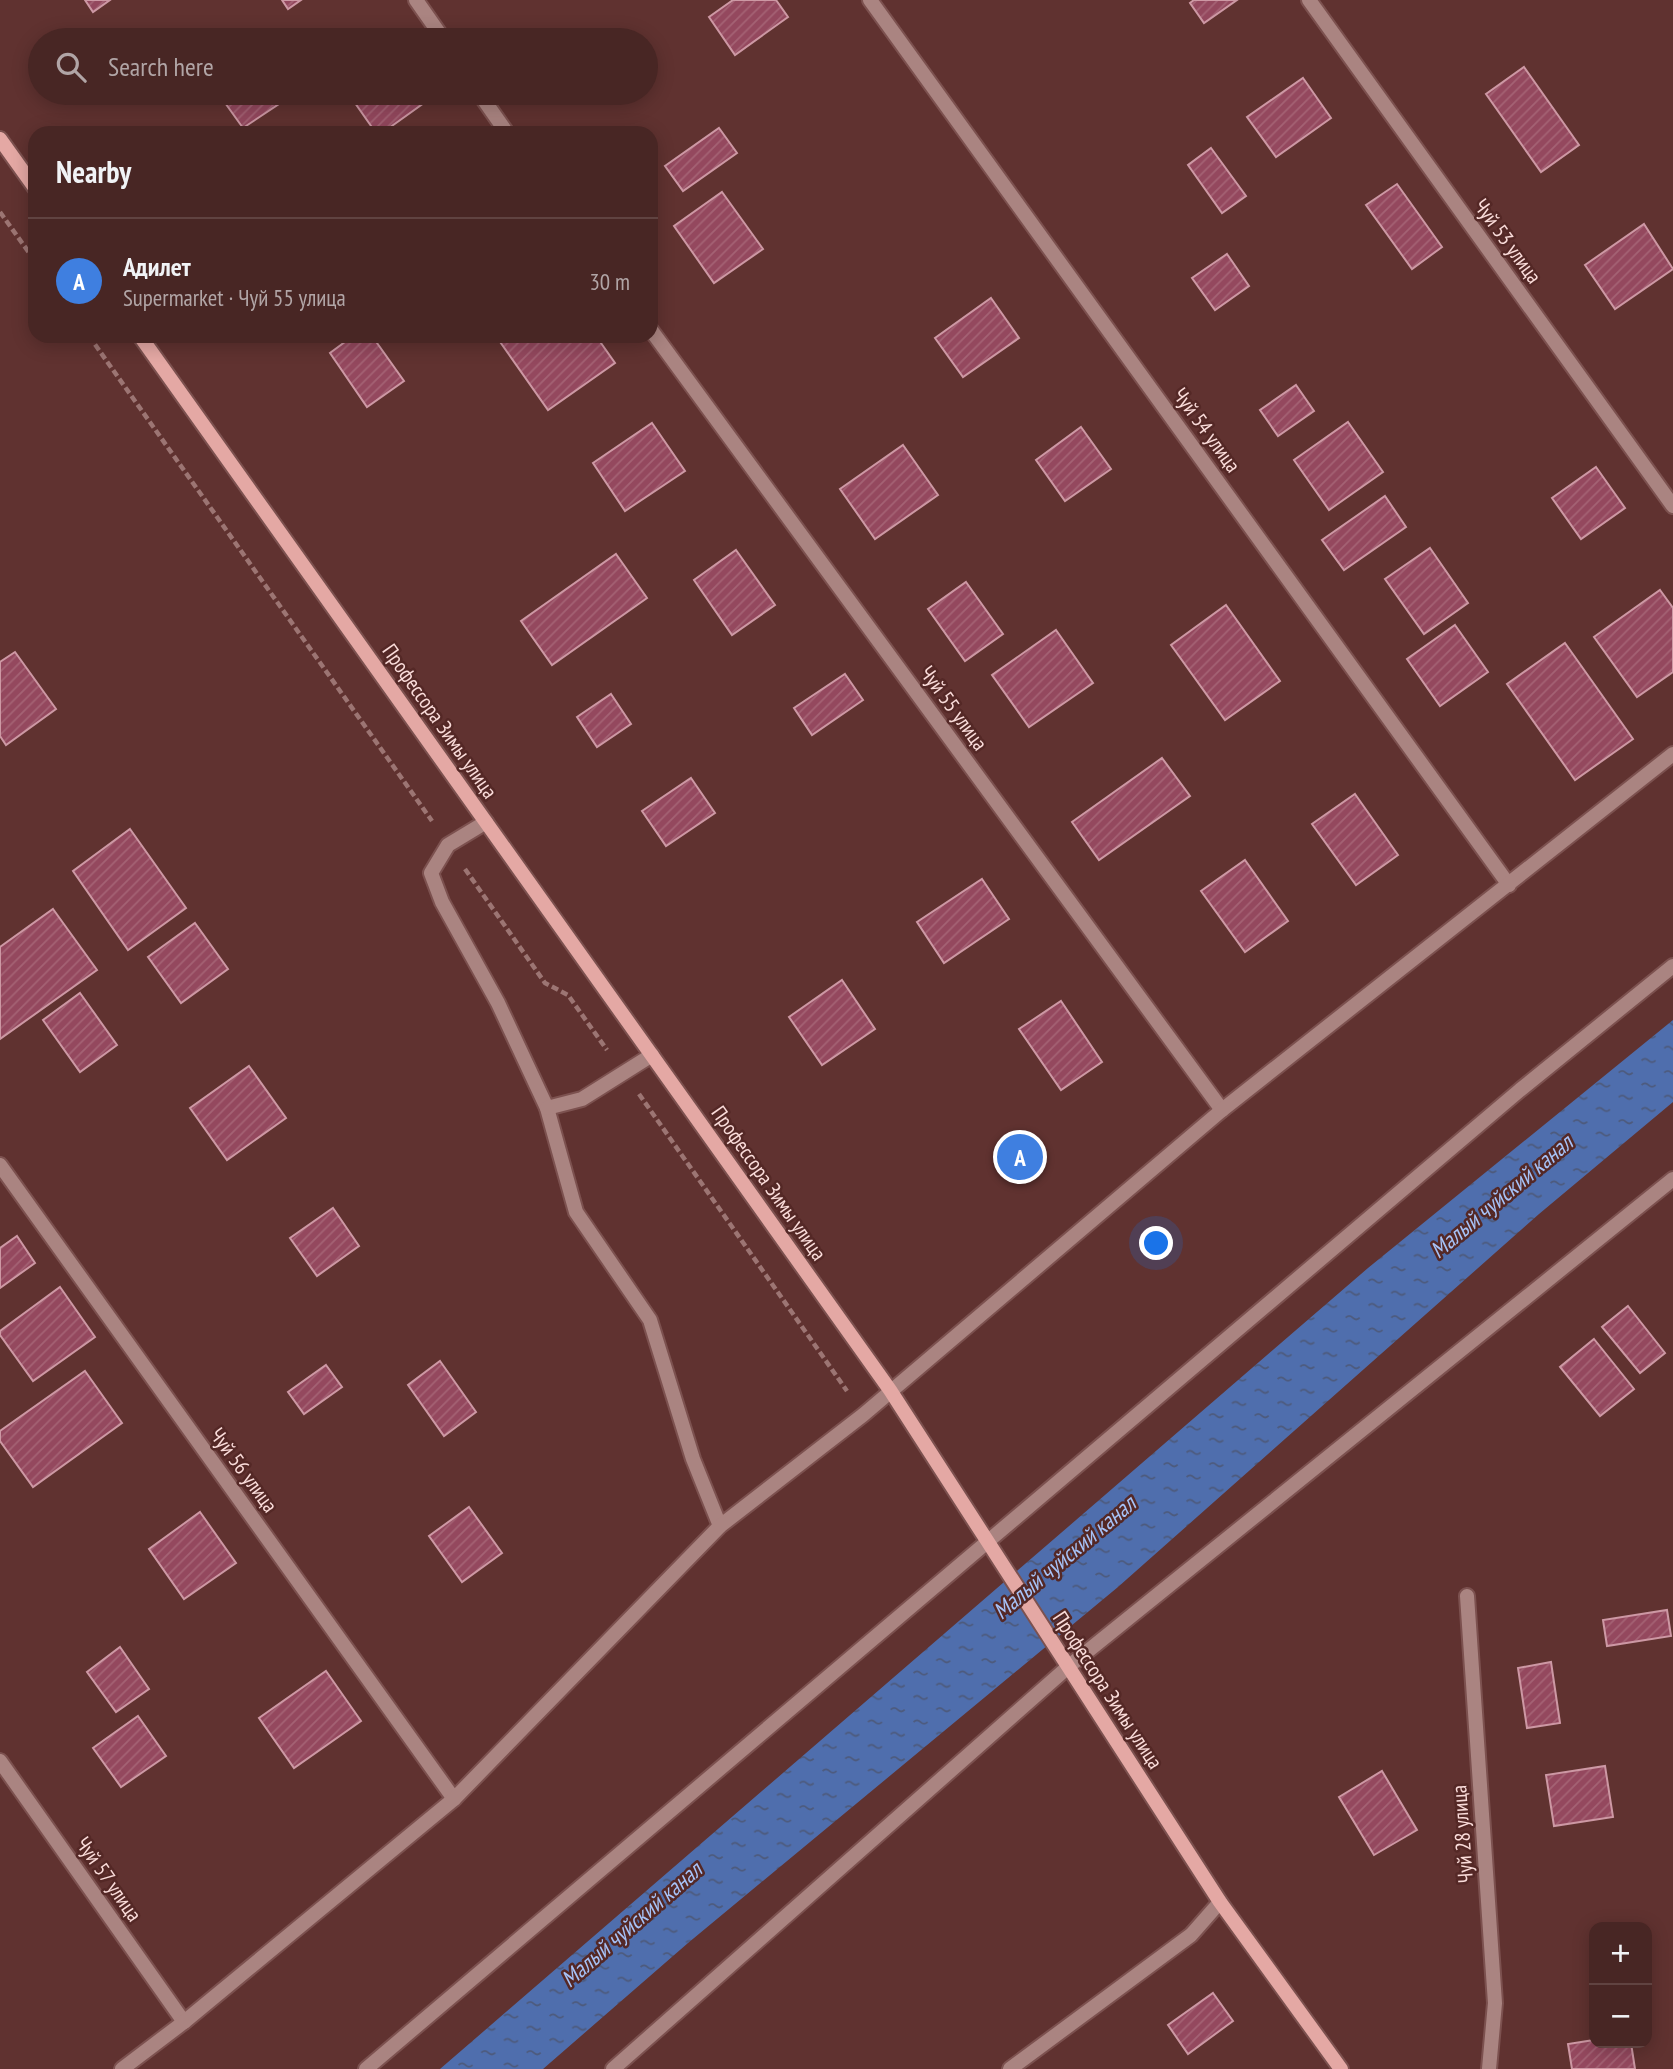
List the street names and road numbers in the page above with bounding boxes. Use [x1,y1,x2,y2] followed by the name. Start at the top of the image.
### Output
[1468,193,1548,289] street label: Чуй 53 улица
[1167,382,1247,478] street label: Чуй 54 улица
[377,638,503,804] street label: Профессора Зимы улица
[914,660,994,756] street label: Чуй 55 улица
[706,1100,832,1266] street label: Профессора Зимы улица
[204,1422,284,1518] street label: Чуй 56 улица
[1047,1606,1169,1774] street label: Профессора Зимы улица
[1445,1784,1479,1884] street label: Чуй 28 улица
[70,1831,148,1927] street label: Чуй 57 улица

